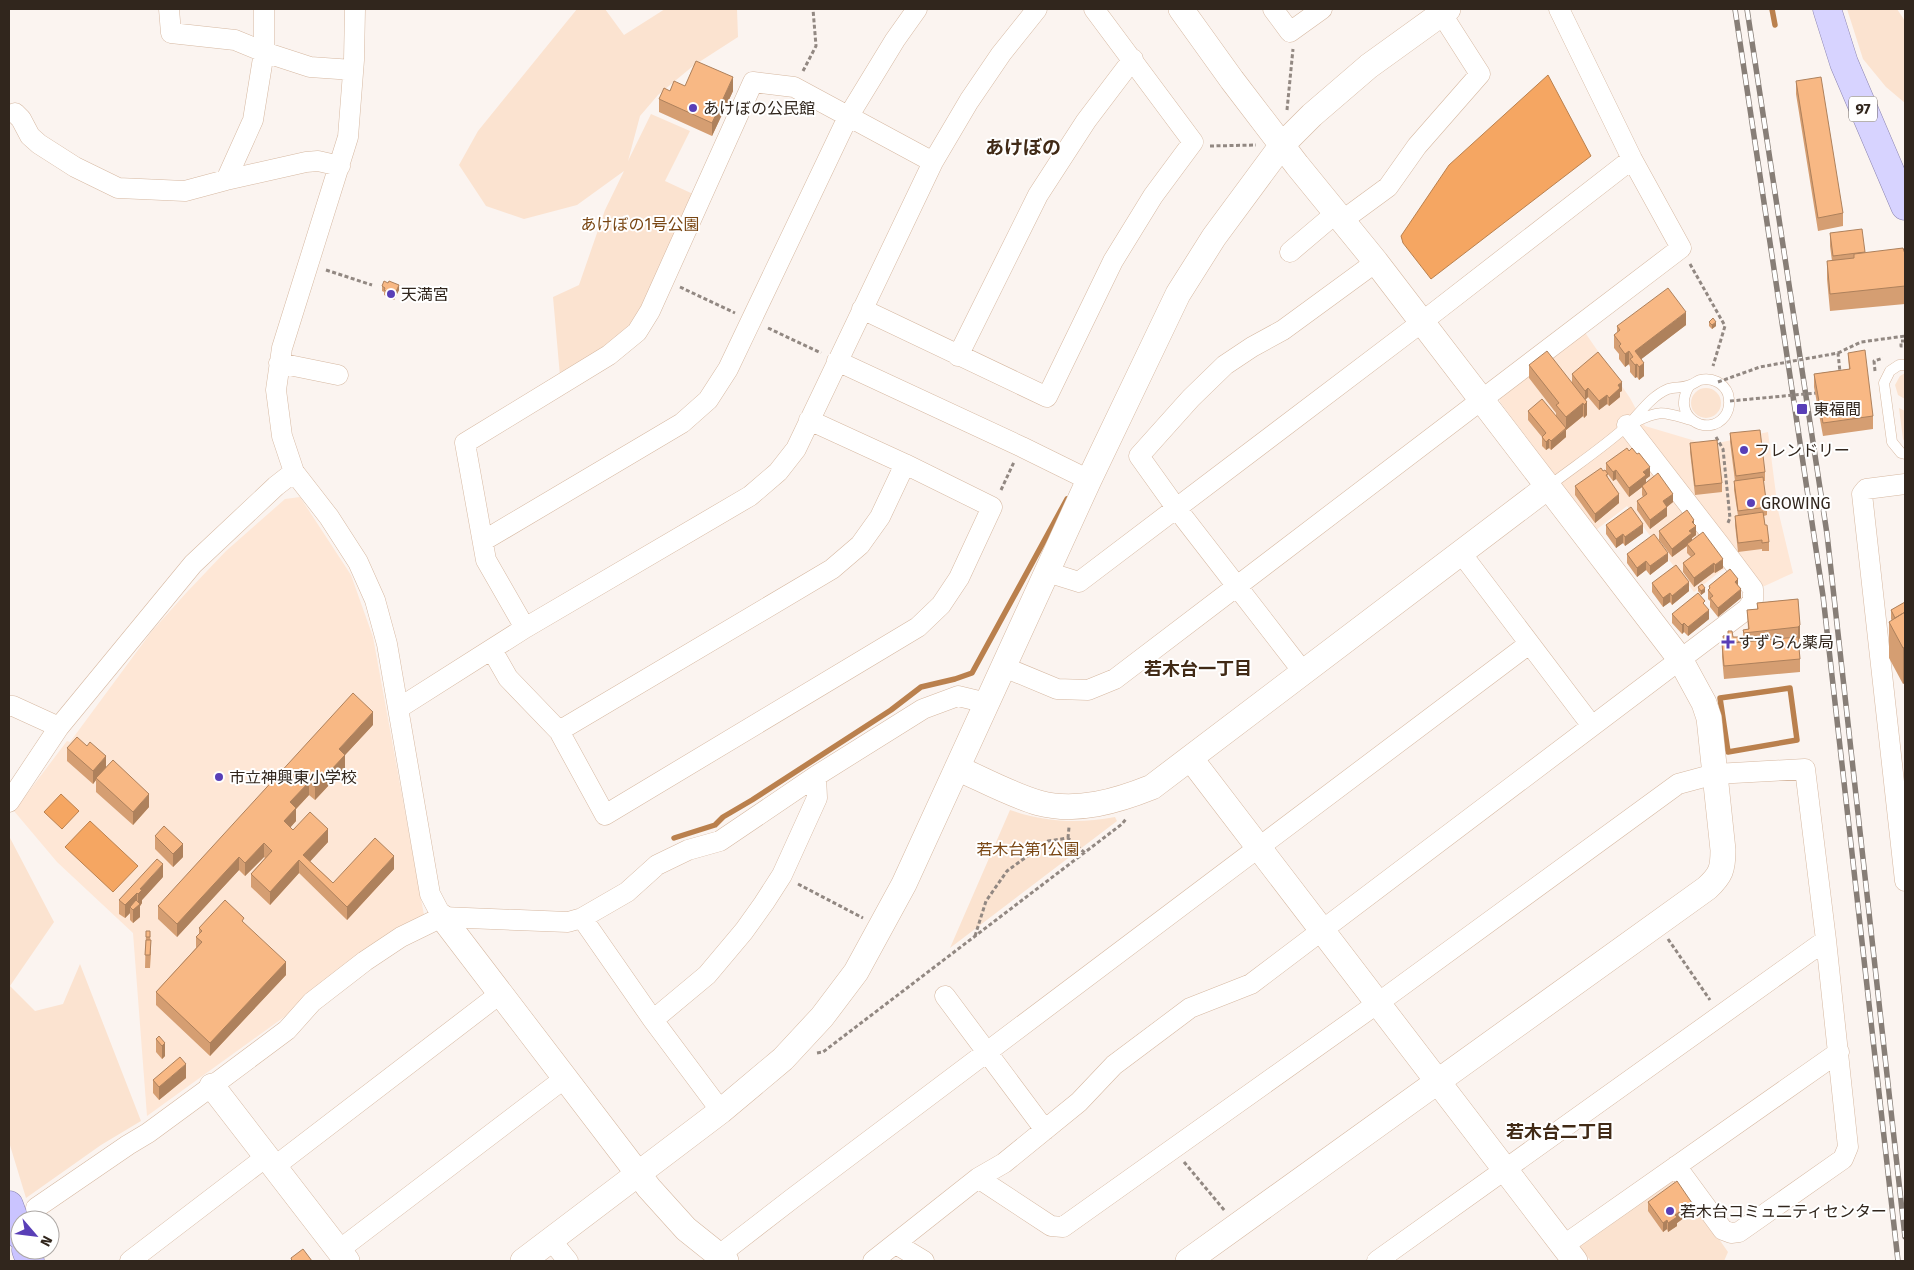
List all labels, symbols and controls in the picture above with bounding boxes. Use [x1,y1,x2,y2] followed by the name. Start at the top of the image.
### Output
[1849,96,1877,122] road number: 97
[703,99,815,118] place label: あけぼの公民館
[687,102,699,114] marker: あけぼの公民館
[985,136,1061,159] district label: あけぼの
[581,215,699,234] park label: あけぼの1号公園
[401,285,449,304] place label: 天満宮
[385,288,397,300] marker: 天満宮
[1813,400,1861,419] place label: 東福間
[1795,402,1809,416] marker: 東福間
[1754,441,1850,460] place label: フレンドリー
[1738,444,1750,456] marker: フレンドリー
[1761,494,1831,513] place label: GROWING
[1745,497,1757,509] marker: GROWING
[1738,633,1834,652] place label: すずらん薬局
[1722,636,1734,648] marker: すずらん薬局
[1144,658,1252,680] district label: 若木台一丁目
[229,768,357,787] place label: 市立神興東小学校
[213,771,225,783] marker: 市立神興東小学校
[977,840,1079,859] park label: 若木台第1公園
[1506,1121,1614,1143] district label: 若木台二丁目
[1680,1202,1887,1221] place label: 若木台コミュ二ティセンター
[1664,1205,1676,1217] marker: 若木台コミュ二ティセンター
[10,1210,60,1260] north arrow
[36,1233,56,1249] text: N

